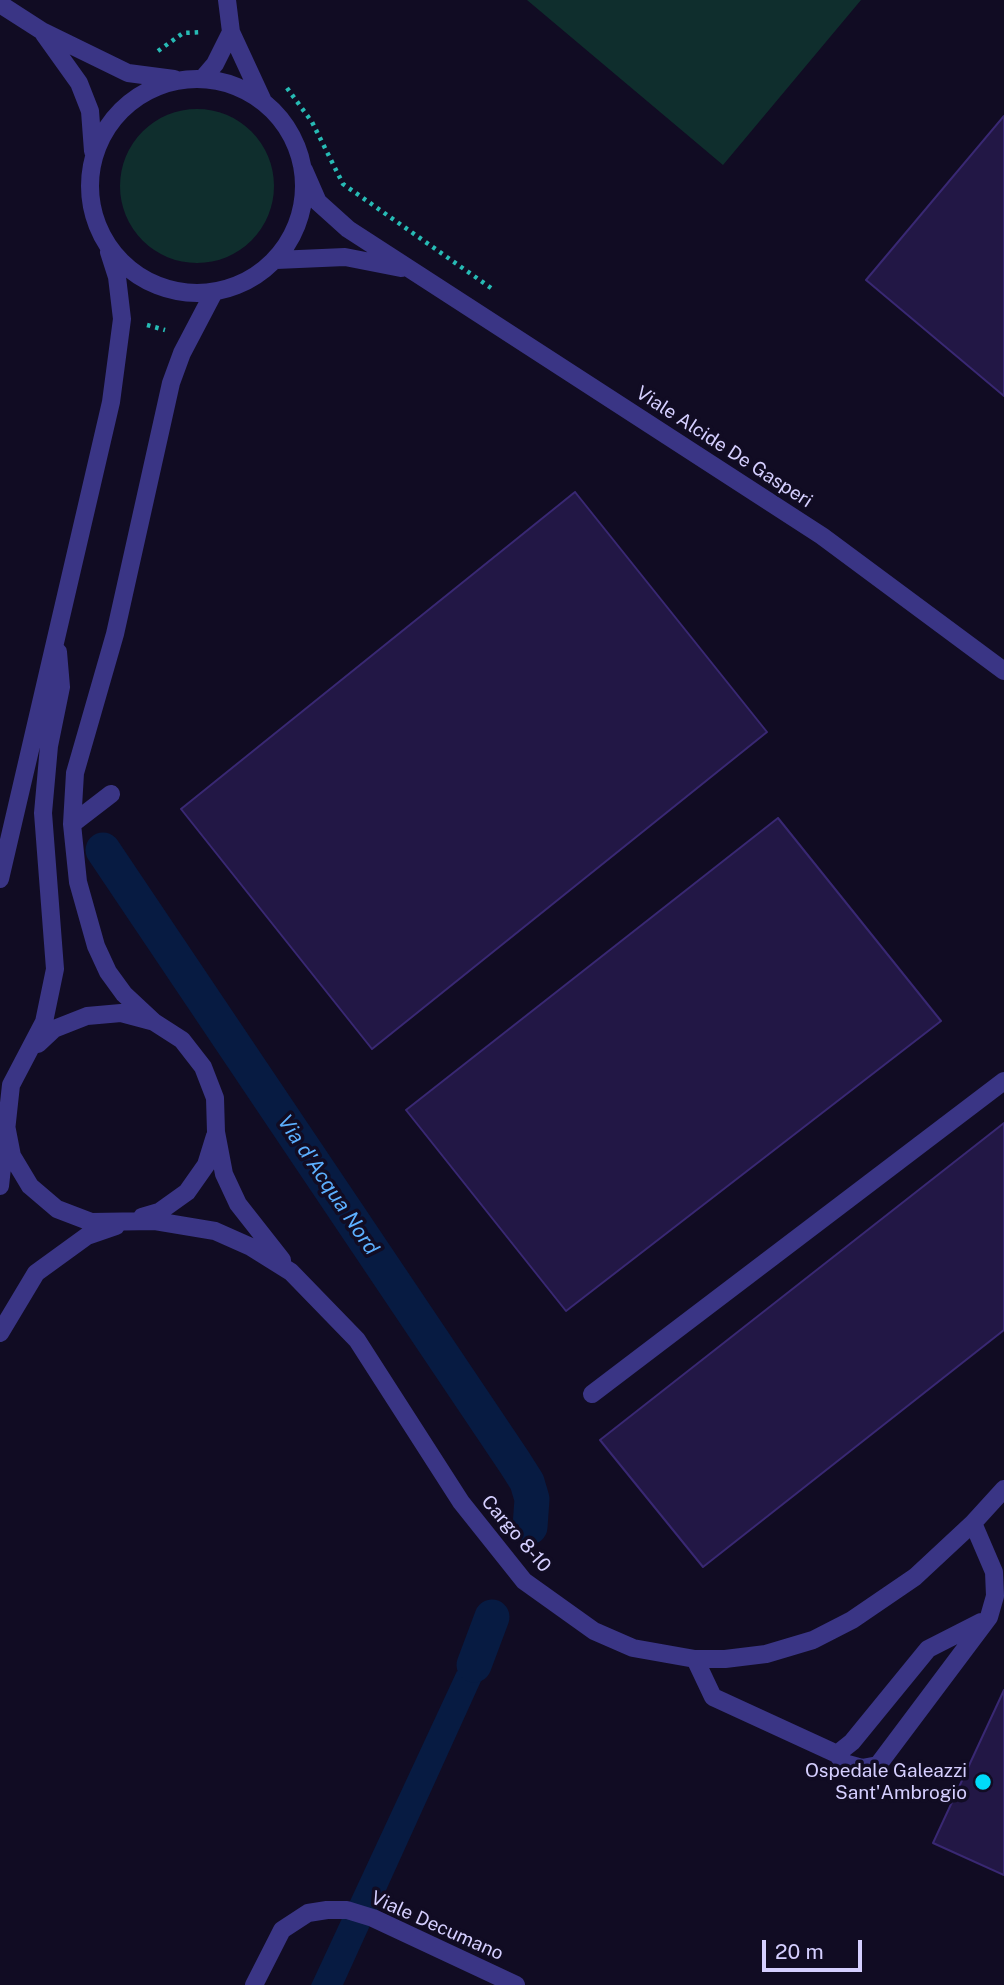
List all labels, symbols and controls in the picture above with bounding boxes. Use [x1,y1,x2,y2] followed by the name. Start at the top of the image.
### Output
[632,381,816,513] street label: Viale Alcide De Gasperi
[272,1110,384,1260] water label: Via d'Acqua Nord
[476,1491,556,1577] street label: Cargo 8-10
[805,1760,967,1804] place label: Ospedale Galeazzi Sant'Ambrogio
[973,1772,993,1792] marker: Ospedale Galeazzi Sant'Ambrogio
[367,1887,507,1965] street label: Viale Decumano
[766,1926,866,1970] scale bar
[775,1939,824,1964] text: 20 m

